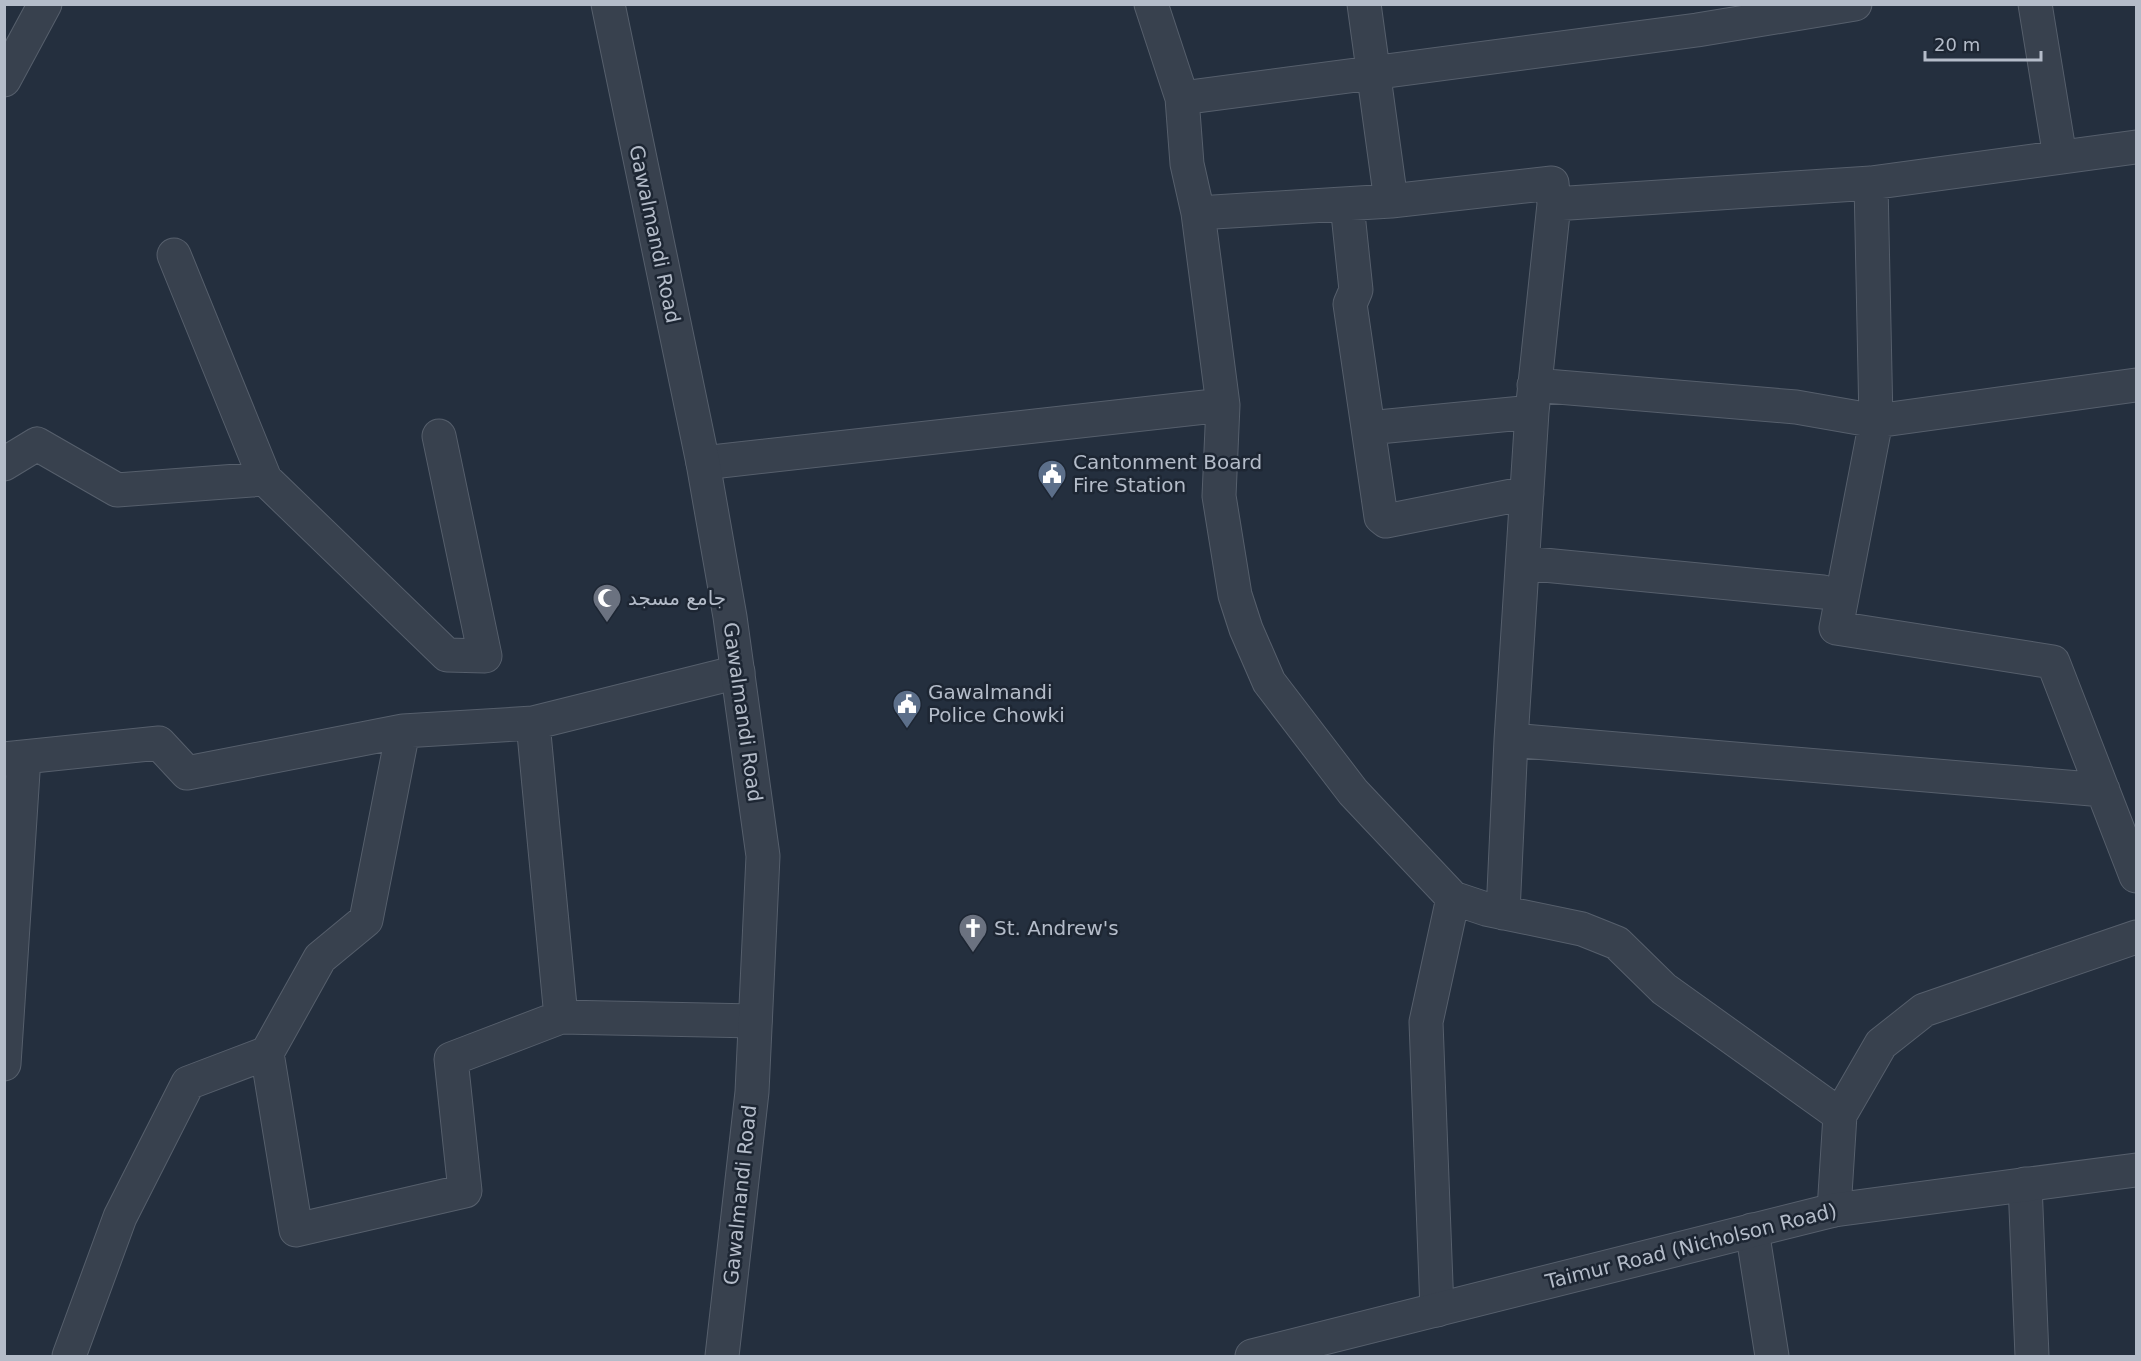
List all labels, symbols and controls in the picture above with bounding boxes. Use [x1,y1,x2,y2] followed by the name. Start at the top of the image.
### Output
[1925,24,2040,62] scale bar
[1934,34,1980,55] text: 20 m
[624,143,686,325] street label: Gawalmandi Road
[1073,450,1262,497] place label: Cantonment Board Fire Station
[1036,458,1068,500] public building icon: Cantonment Board Fire Station
[591,582,623,624] mosque icon: جامع مسجد
[628,586,726,610] place label: جامع مسجد
[719,621,767,803] street label: Gawalmandi Road
[928,680,1065,727] place label: Gawalmandi Police Chowki
[891,688,923,730] public building icon: Gawalmandi Police Chowki
[957,912,989,954] church icon: St. Andrew's
[994,916,1119,940] place label: St. Andrew's
[719,1104,761,1286] street label: Gawalmandi Road
[1542,1198,1839,1294] street label: Taimur Road (Nicholson Road)

